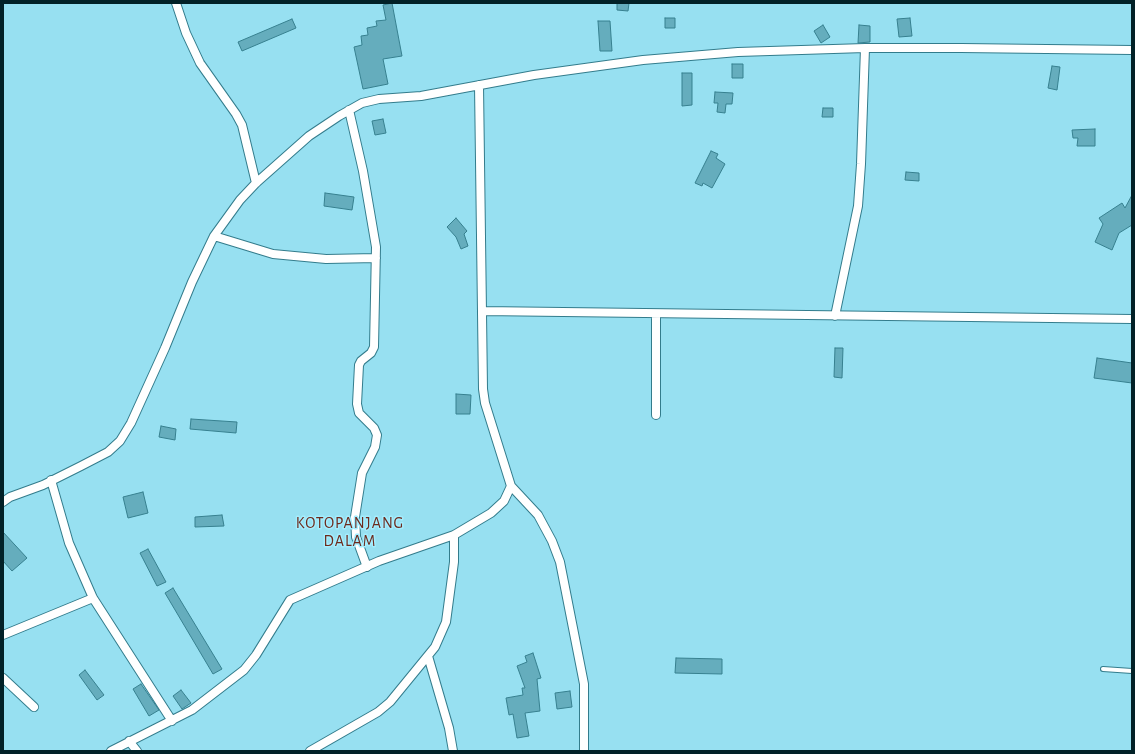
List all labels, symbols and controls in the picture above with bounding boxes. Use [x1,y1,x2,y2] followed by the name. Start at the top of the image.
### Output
[296,513,404,551] district label: KOTOPANJANG DALAM

